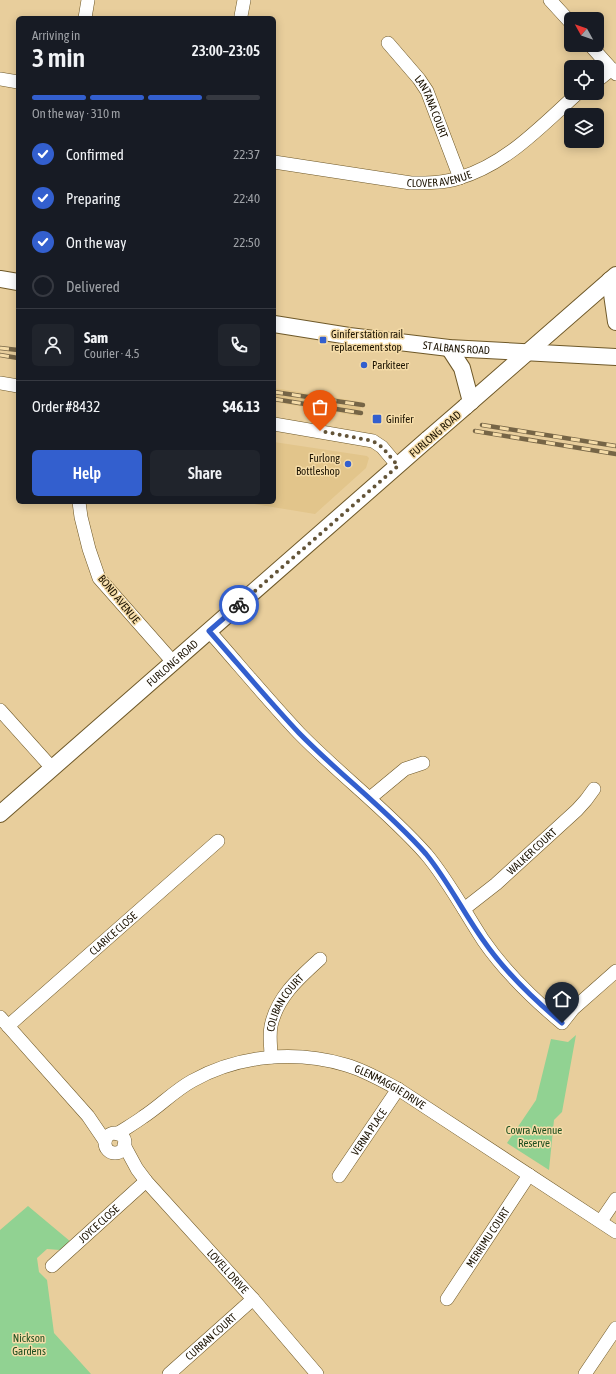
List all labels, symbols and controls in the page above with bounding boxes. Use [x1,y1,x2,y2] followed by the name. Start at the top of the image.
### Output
[564,12,604,52] north arrow
[564,12,604,148] map controls
[32,28,80,43] text: Arriving in
[192,42,260,59] text: 23:00–23:05
[32,43,85,73] text: 3 min
[564,60,604,100] button: locate
[412,73,450,140] street label: LANTANA COURT
[32,106,120,121] text: On the way · 310 m
[564,108,604,148] button: layers
[32,143,54,165] icon: check
[66,146,124,163] text: Confirmed
[233,147,260,162] text: 22:37
[406,168,473,189] street label: CLOVER AVENUE
[32,187,54,209] icon: check
[66,190,120,207] text: Preparing
[233,191,260,206] text: 22:40
[32,231,54,253] icon: check
[66,234,127,251] text: On the way
[233,235,260,250] text: 22:50
[66,278,120,295] text: Delivered
[32,324,74,366] button: person
[218,324,260,366] button: phone
[331,328,404,353] place label: Ginifer station rail replacement stop
[84,329,108,346] text: Sam
[318,335,328,345] marker: Ginifer station rail replacement stop
[422,339,490,356] street label: ST ALBANS ROAD
[84,346,140,361] text: Courier · 4.5
[372,359,410,371] place label: Parkiteer
[359,360,369,370] marker: Parkiteer
[303,390,337,431] pin
[309,396,331,418] icon: bag
[32,398,100,415] text: Order #8432
[223,398,260,415] text: $46.13
[407,408,463,460] street label: FURLONG ROAD
[371,413,383,425] marker: Ginifer
[386,413,414,425] place label: Ginifer
[32,450,142,496] button: Help
[150,450,260,496] button: Share
[296,452,340,477] place label: Furlong Bottleshop
[343,459,353,469] marker: Furlong Bottleshop
[96,572,142,626] street label: BOND AVENUE
[219,585,259,625] courier
[228,594,250,616] icon: bike
[144,637,200,689] street label: FURLONG ROAD
[505,826,559,877] street label: WALKER COURT
[87,909,139,957] street label: CLARICE CLOSE
[264,972,306,1032] street label: COLIBAN COURT
[545,982,579,1023] pin
[551,988,573,1010] icon: home
[353,1062,428,1111] street label: GLENMAGGIE DRIVE
[349,1106,389,1158] street label: VERNA PLACE
[506,1124,562,1149] park label: Cowra Avenue Reserve
[76,1202,122,1245] street label: JOYCE CLOSE
[464,1205,512,1269] street label: MERRIMU COURT
[205,1247,251,1296] street label: LOVELL DRIVE
[183,1311,239,1362] street label: CURRAN COURT
[12,1332,46,1357] park label: Nickson Gardens

